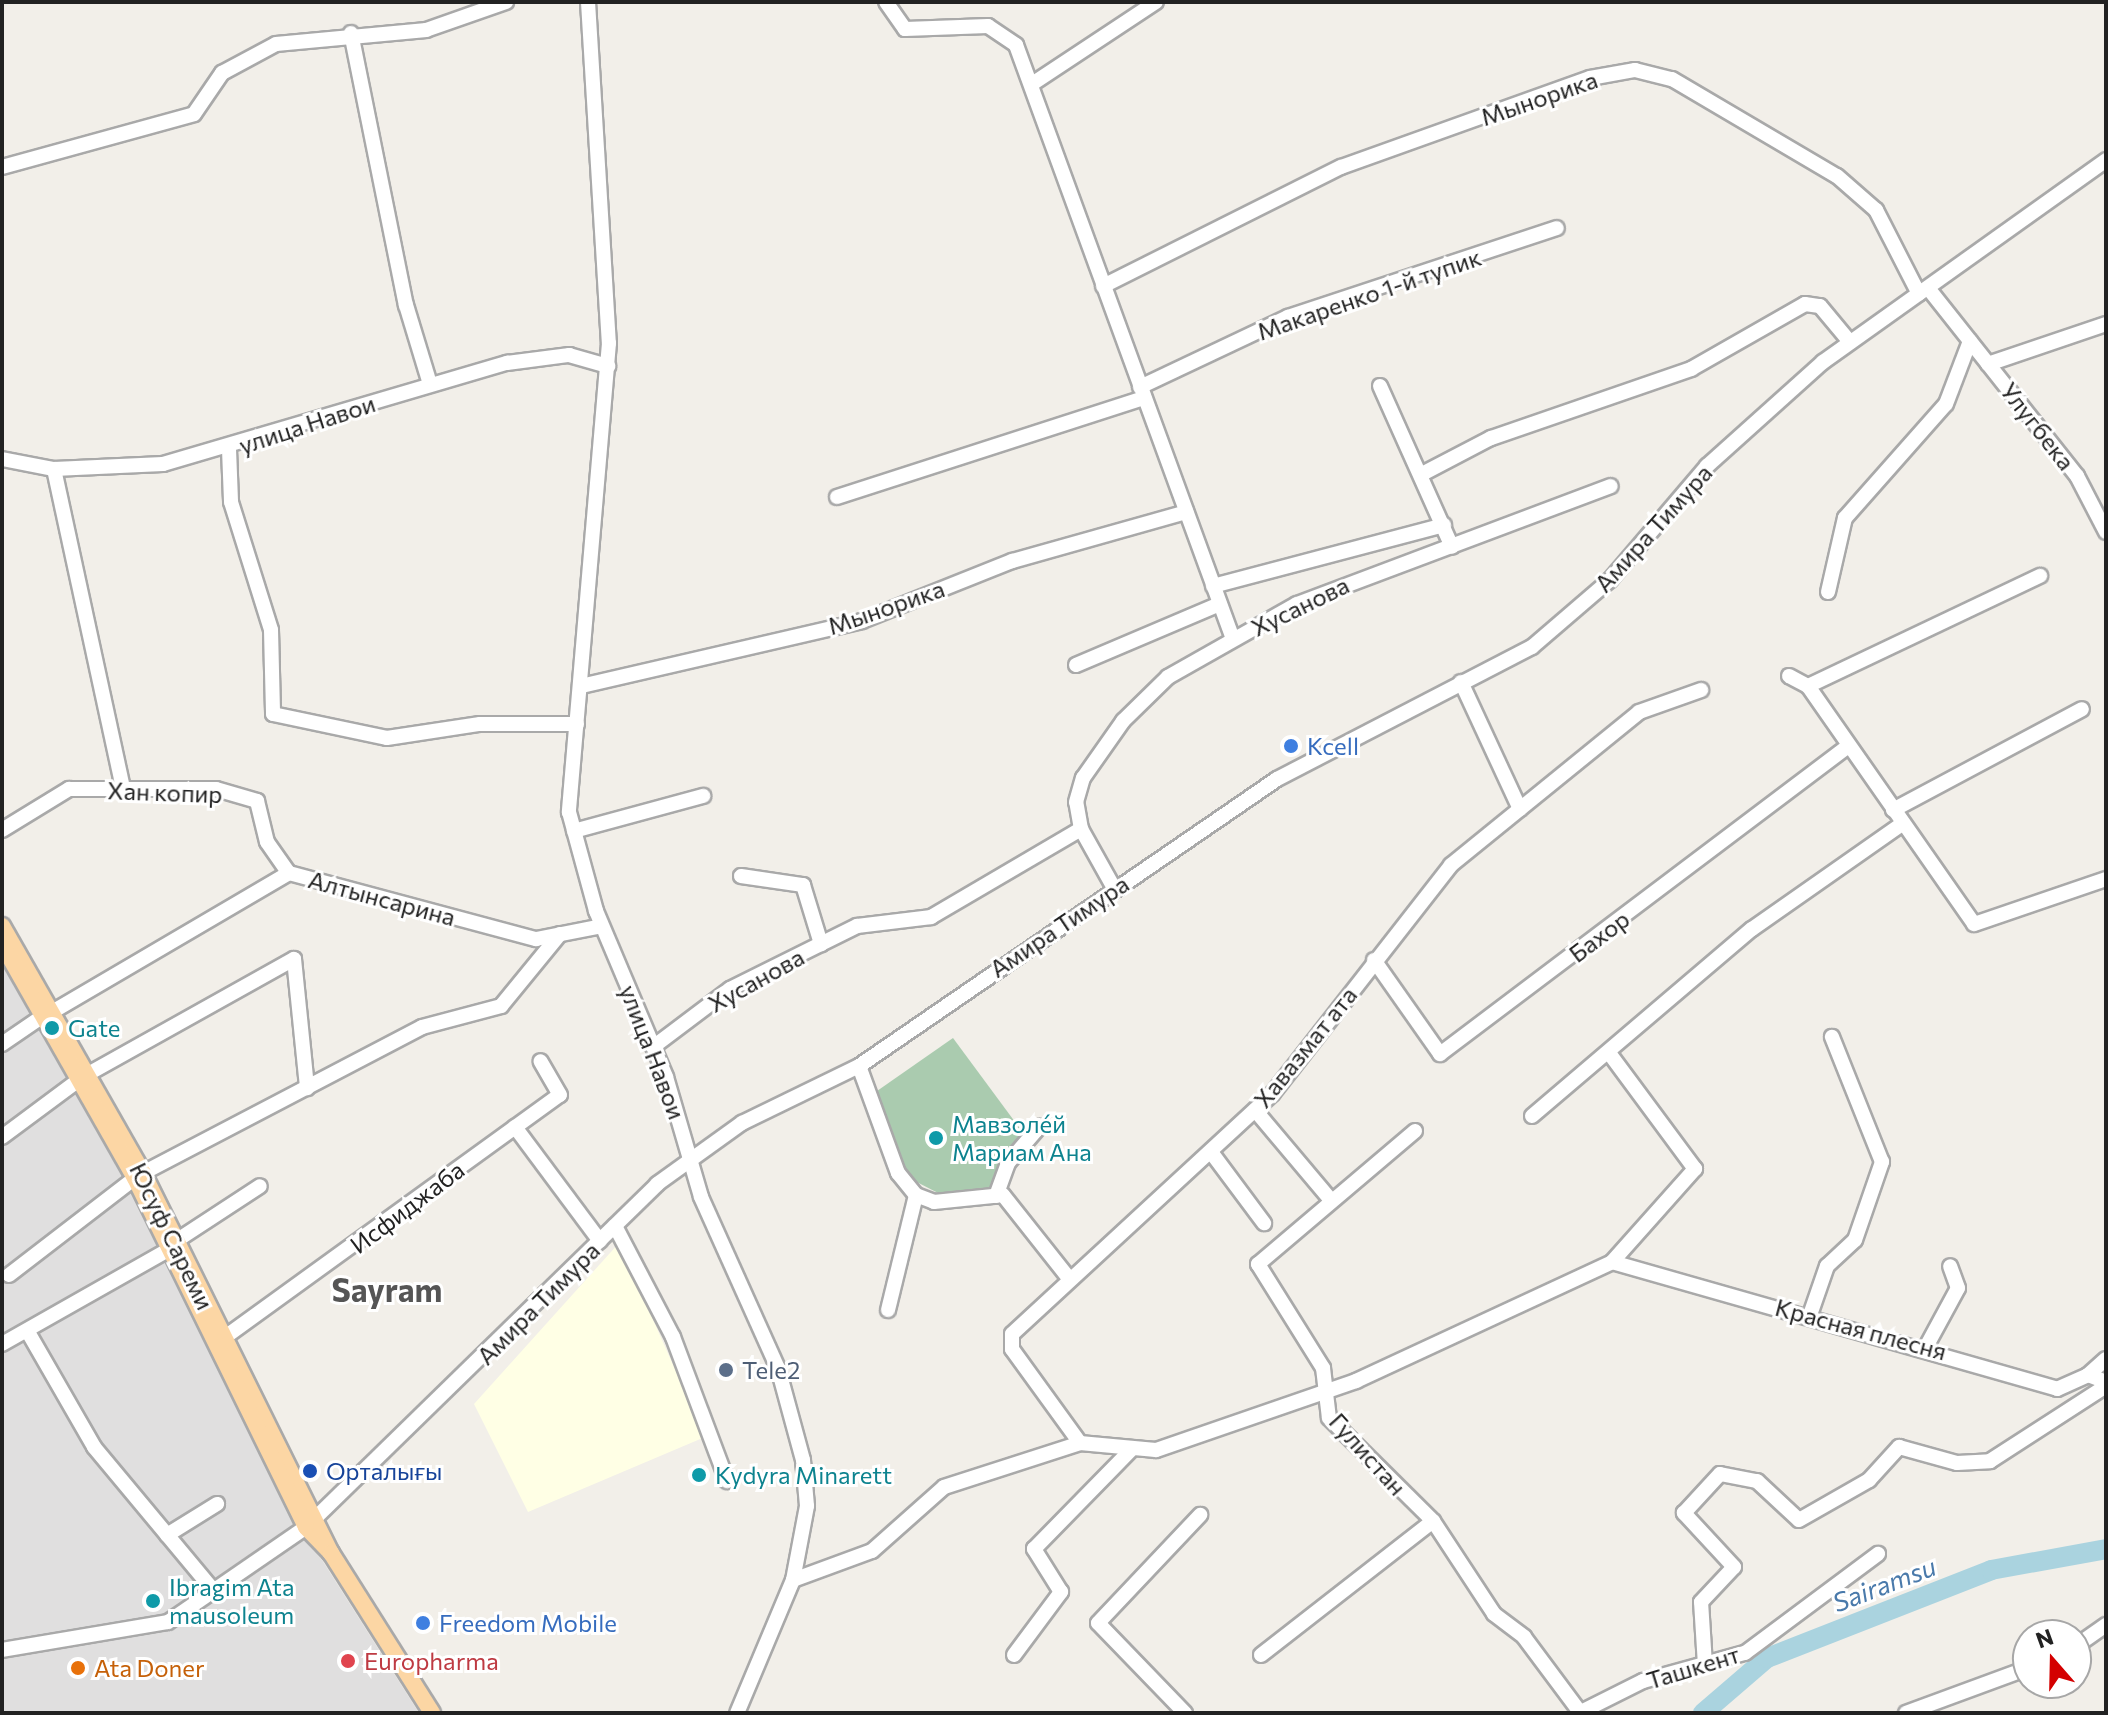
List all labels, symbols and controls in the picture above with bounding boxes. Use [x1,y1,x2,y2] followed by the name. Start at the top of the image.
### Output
[1477,65,1601,131] street label: Мынорика
[1253,242,1485,346] street label: Макаренко 1-й тупик
[1995,376,2081,476] street label: Улугбека
[235,388,379,460] street label: улица Навои
[1588,458,1718,598] street label: Амира Тимура
[1247,570,1353,642] street label: Хусанова
[824,574,948,640] street label: Мынорика
[1307,732,1359,760] place label: Kcell
[1282,737,1300,755] marker: Kcell
[107,776,223,808] street label: Хан копир
[305,865,459,931] street label: Алтынсарина
[984,869,1134,983] street label: Амира Тимура
[1563,904,1635,968] street label: Бахор
[703,942,809,1018] street label: Хусанова
[614,981,692,1123] street label: улица Навои
[1248,981,1362,1113] street label: Хавазмат ата
[68,1014,120,1042] place label: Gate
[43,1019,61,1037] marker: Gate
[952,1110,1092,1166] place label: Мавзоле́й Мариам Ана
[927,1129,945,1147] marker: Мавзоле́й Мариам Ана
[344,1155,470,1259] street label: Исфиджаба
[124,1158,220,1314] street label: Юсуф Сареми
[471,1236,605,1370] street label: Амира Тимура
[332,1270,442,1308] district label: Sayram
[1772,1292,1950,1366] street label: Красная плесня
[742,1356,800,1384] place label: Tele2
[717,1361,735,1379] marker: Tele2
[1324,1407,1412,1501] street label: Гулистан
[326,1457,442,1485] place label: Орталығы
[715,1461,892,1489] place label: Kydyra Minarett
[301,1462,319,1480] marker: Орталығы
[690,1466,708,1484] marker: Kydyra Minarett
[1828,1550,1940,1618] water label: Sairamsu
[169,1573,295,1629] place label: Ibragim Ata mausoleum
[144,1592,162,1610] marker: Ibragim Ata mausoleum
[439,1609,617,1637] place label: Freedom Mobile
[414,1614,432,1632] marker: Freedom Mobile
[2012,1619,2092,1699] north arrow
[2032,1622,2057,1653] text: N
[1643,1639,1743,1695] street label: Ташкент
[364,1647,499,1675] place label: Europharma
[339,1652,357,1670] marker: Europharma
[94,1654,205,1682] place label: Ata Doner
[69,1659,87,1677] marker: Ata Doner

